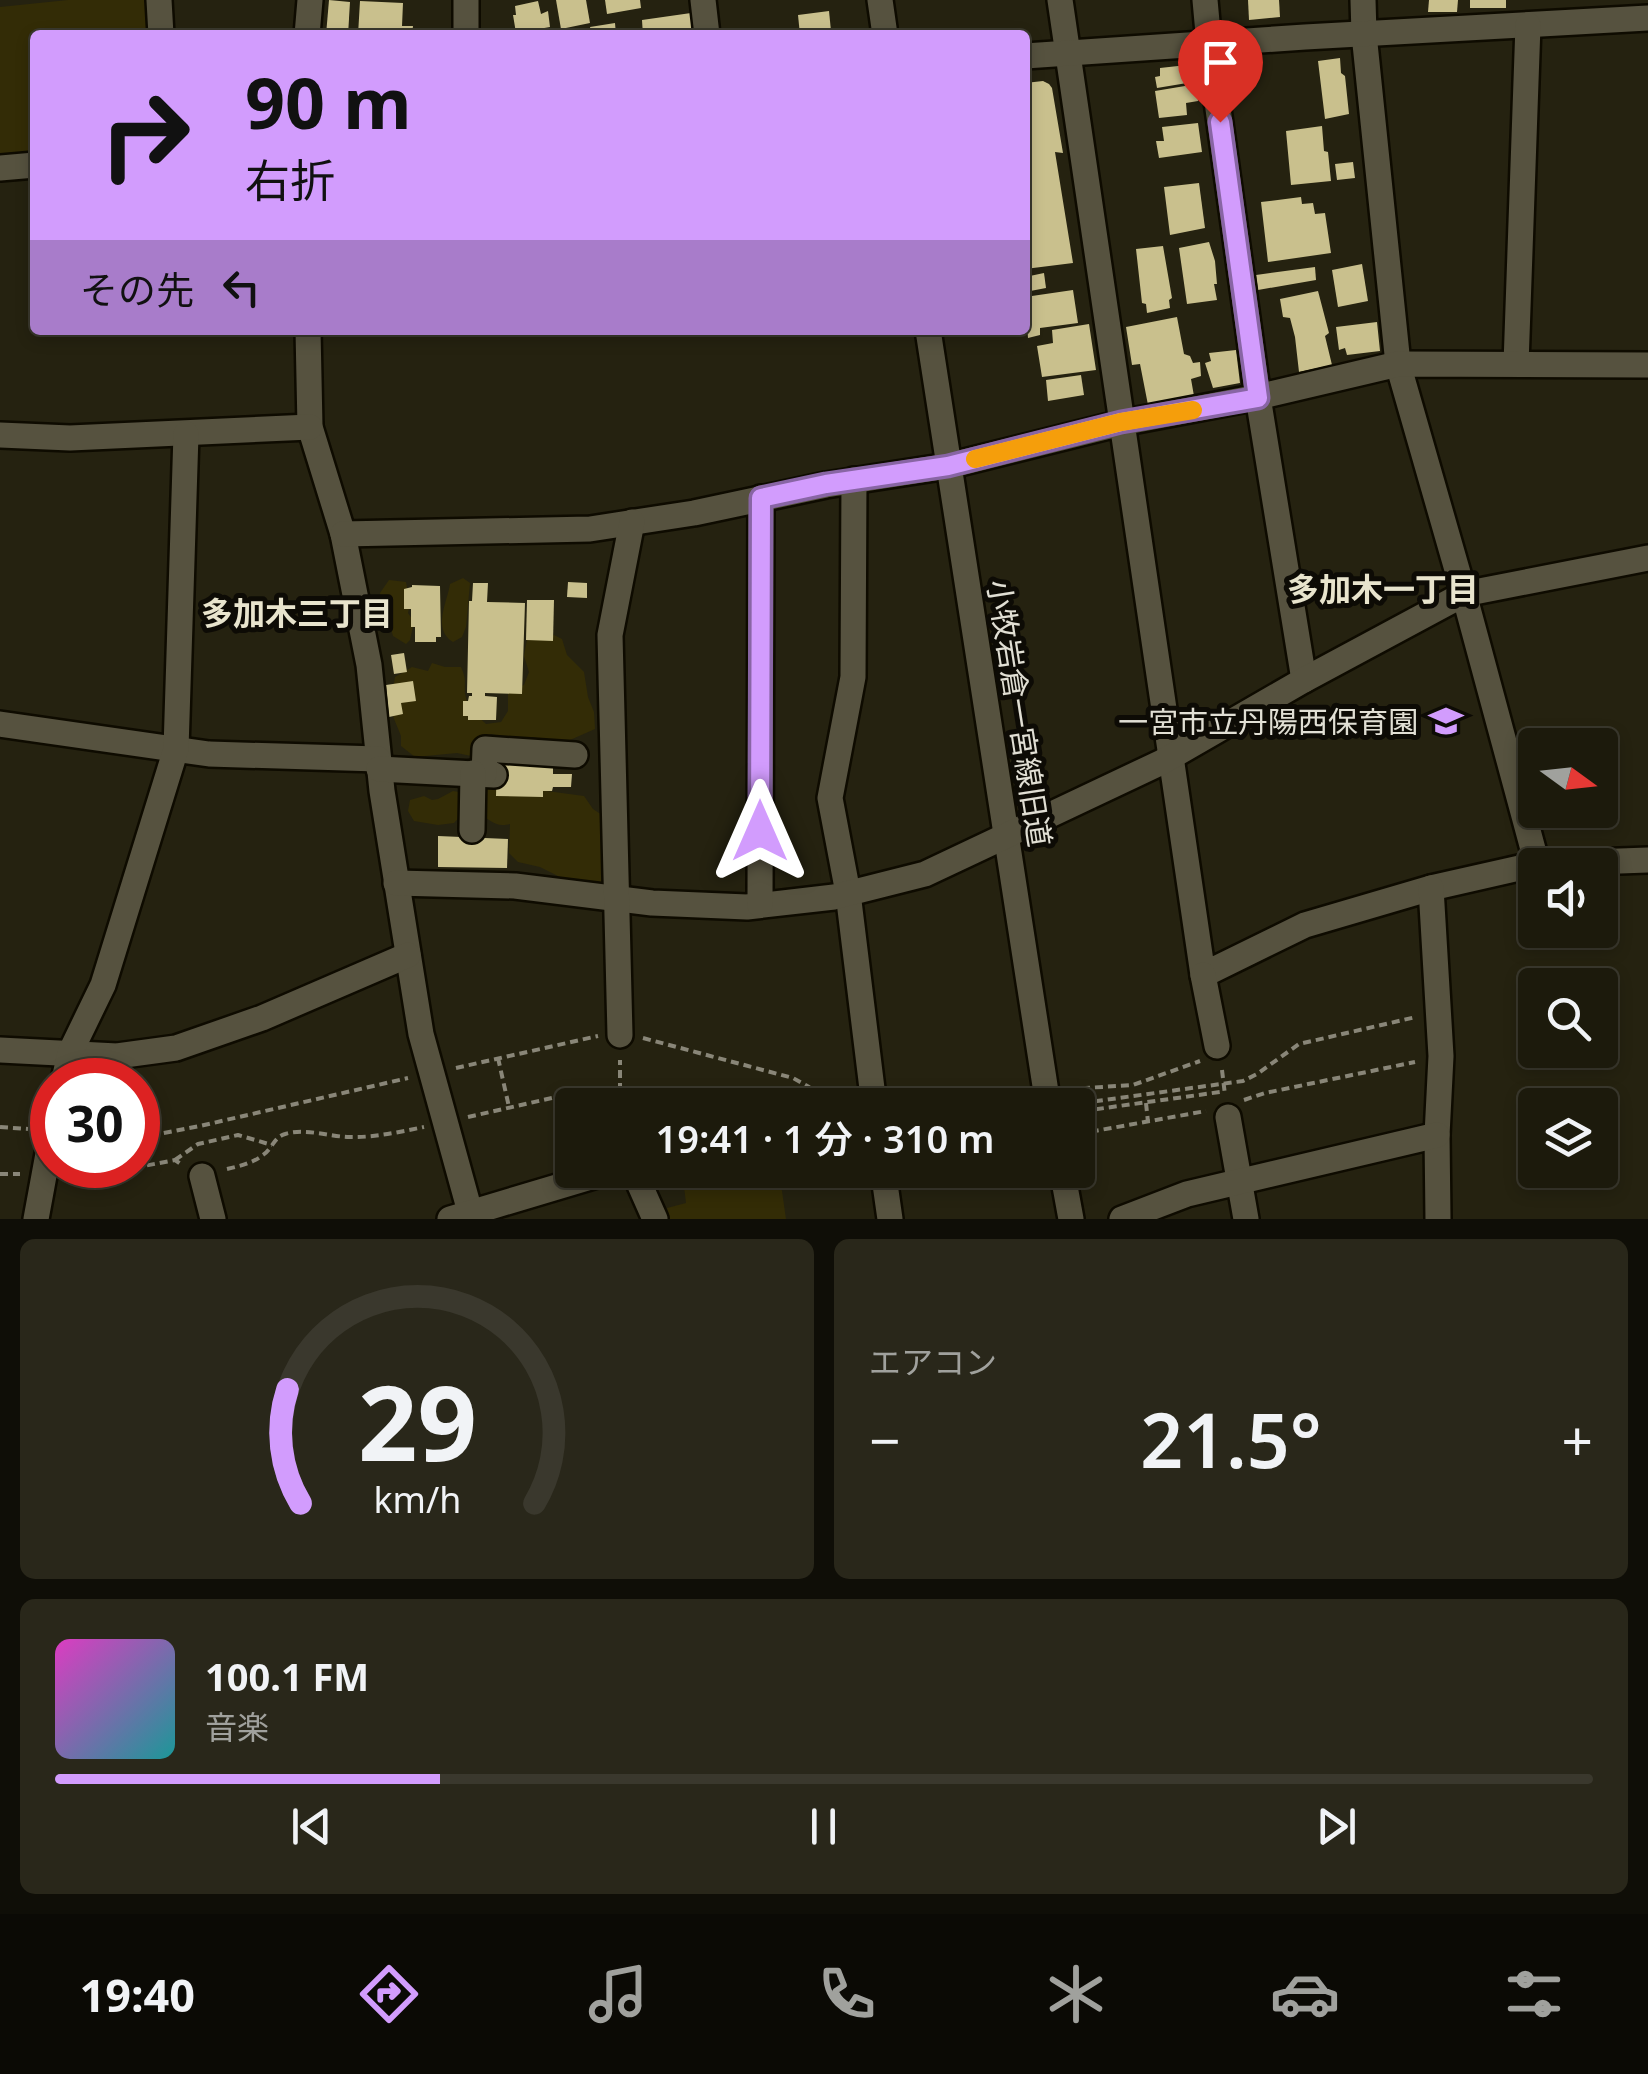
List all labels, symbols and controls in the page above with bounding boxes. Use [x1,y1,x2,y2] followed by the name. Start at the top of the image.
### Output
[1178,20,1263,123] pin
[1193,35,1248,90] icon: arrive
[245,54,412,150] text: 90 m
[80,70,210,200] icon: right
[245,149,335,210] text: 右折
[214,260,269,315] icon: left
[80,263,194,315] text: その先
[1287,567,1479,610] district label: 多加木一丁目
[979,576,1061,850] street label: 小牧岩倉一宮線旧道
[201,591,393,634] district label: 多加木三丁目
[1118,701,1418,742] place label: 一宮市立丹陽西保育園
[1427,702,1465,740] school or university icon: 一宮市立丹陽西保育園
[1518,728,1618,828] north arrow
[1518,728,1618,1188] map controls
[708,779,812,883] position arrow
[1518,848,1618,948] button: sound
[1518,968,1618,1068] button: search
[30,1058,160,1188] speed limit sign: 30
[1518,1088,1618,1188] button: layers
[655,1112,995,1164] text: 19:41 · 1 分 · 310 m
[869,1340,997,1383] text: エアコン
[358,1350,476,1491] text: 29
[1140,1388,1322,1490] text: 21.5°
[869,1402,900,1477] text: −
[1562,1402,1593,1477] text: +
[373,1475,461,1523] text: km/h
[205,1650,369,1702] text: 100.1 FM
[205,1705,269,1748] text: 音楽
[284,1799,339,1854] icon: previous
[796,1799,851,1854] icon: pause
[1309,1799,1364,1854] icon: next
[354,1959,424,2029] icon: directions
[583,1959,653,2029] icon: music
[812,1959,882,2029] icon: phone
[1041,1959,1111,2029] icon: climate
[1270,1959,1340,2029] icon: car
[1499,1959,1569,2029] icon: filters
[79,1964,195,2025] text: 19:40

